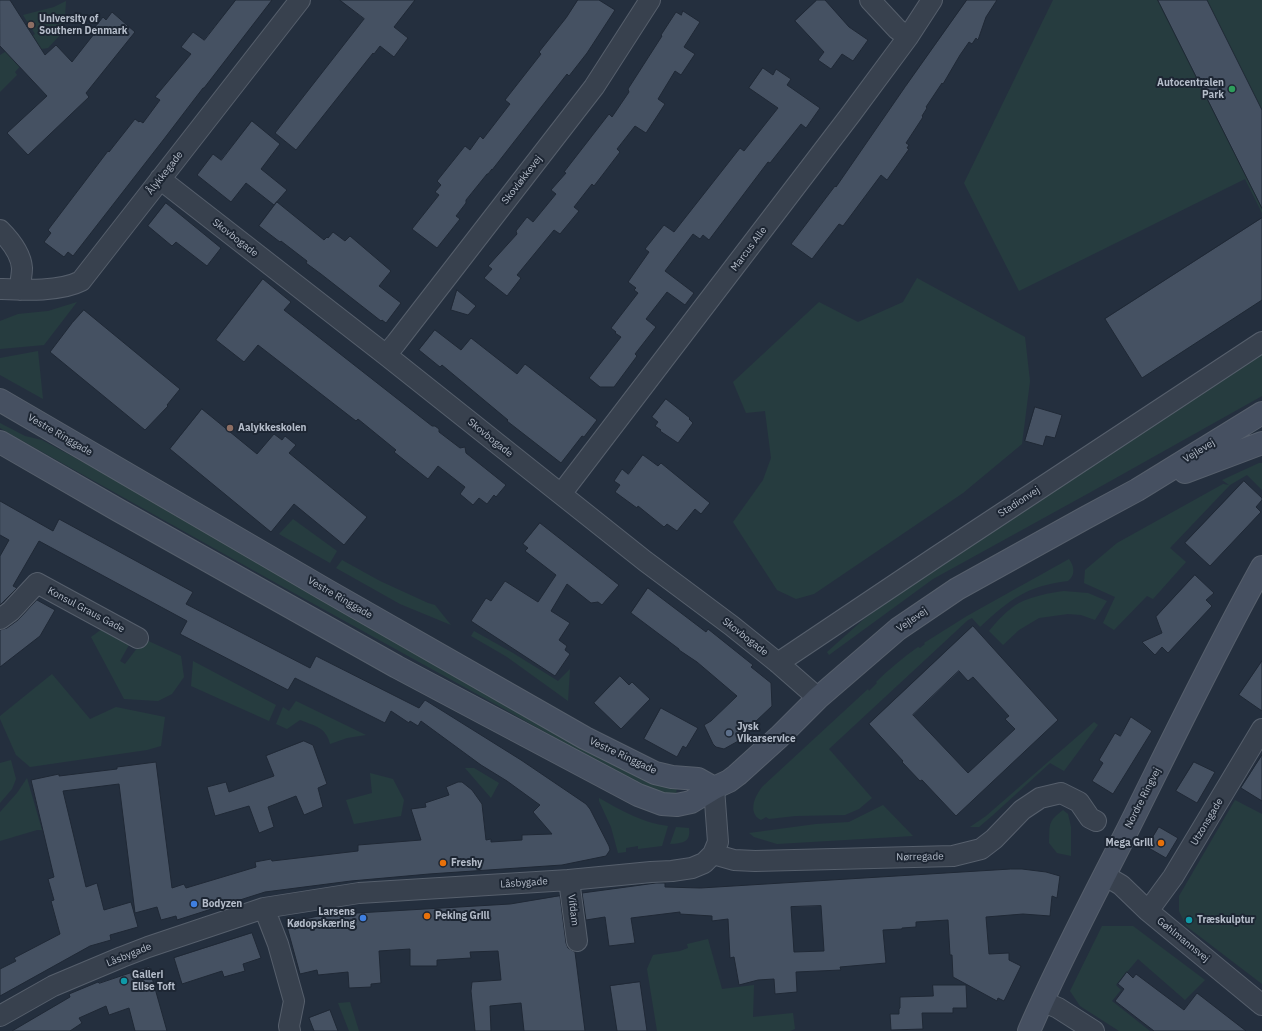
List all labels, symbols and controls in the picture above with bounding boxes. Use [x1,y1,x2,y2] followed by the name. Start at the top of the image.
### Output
[39,13,128,36] place label: University of Southern Denmark
[26,20,36,30] marker: University of Southern Denmark
[1157,77,1224,100] place label: Autocentralen Park
[1227,84,1237,94] marker: Autocentralen Park
[144,149,186,197] street label: Ålykkegade
[499,153,545,207] street label: Skovløkkevej
[210,216,260,260] street label: Skovbogade
[728,225,770,273] street label: Marcus Alle
[25,412,95,458] street label: Vestre Ringgade
[465,416,515,460] street label: Skovbogade
[238,422,307,434] place label: Aalykkeskolen
[225,423,235,433] marker: Aalykkeskolen
[1181,437,1217,465] street label: Vejlevej
[996,484,1042,520] street label: Stadionvej
[305,575,375,621] street label: Vestre Ringgade
[45,585,127,635] street label: Konsul Graus Gade
[894,605,930,635] street label: Vejlevej
[720,615,770,659] street label: Skovbogade
[737,721,796,744] place label: Jysk Vikarservice
[724,728,734,738] marker: Jysk Vikarservice
[587,735,659,777] street label: Vestre Ringgade
[1123,766,1163,830] street label: Nordre Ringvej
[1188,796,1226,848] street label: Utzonsgade
[1106,837,1153,849] place label: Mega Grill
[1156,838,1166,848] marker: Mega Grill
[896,851,944,863] street label: Nørregade
[451,857,482,869] place label: Freshy
[438,858,448,868] marker: Freshy
[500,875,548,891] street label: Låsbygade
[565,894,581,926] street label: Vifdam
[202,898,242,910] place label: Bodyzen
[189,899,199,909] marker: Bodyzen
[287,906,355,930] place label: Larsens Kødopskæring
[435,910,490,922] place label: Peking Grill
[422,911,432,921] marker: Peking Grill
[358,913,368,923] marker: Larsens Kødopskæring
[1197,914,1254,926] place label: Træskulptur
[1154,915,1212,965] street label: Gøhlmannsvej
[1184,915,1194,925] marker: Træskulptur
[105,941,153,969] street label: Låsbygade
[132,969,175,992] place label: Galleri Elise Toft
[119,976,129,986] marker: Galleri Elise Toft

